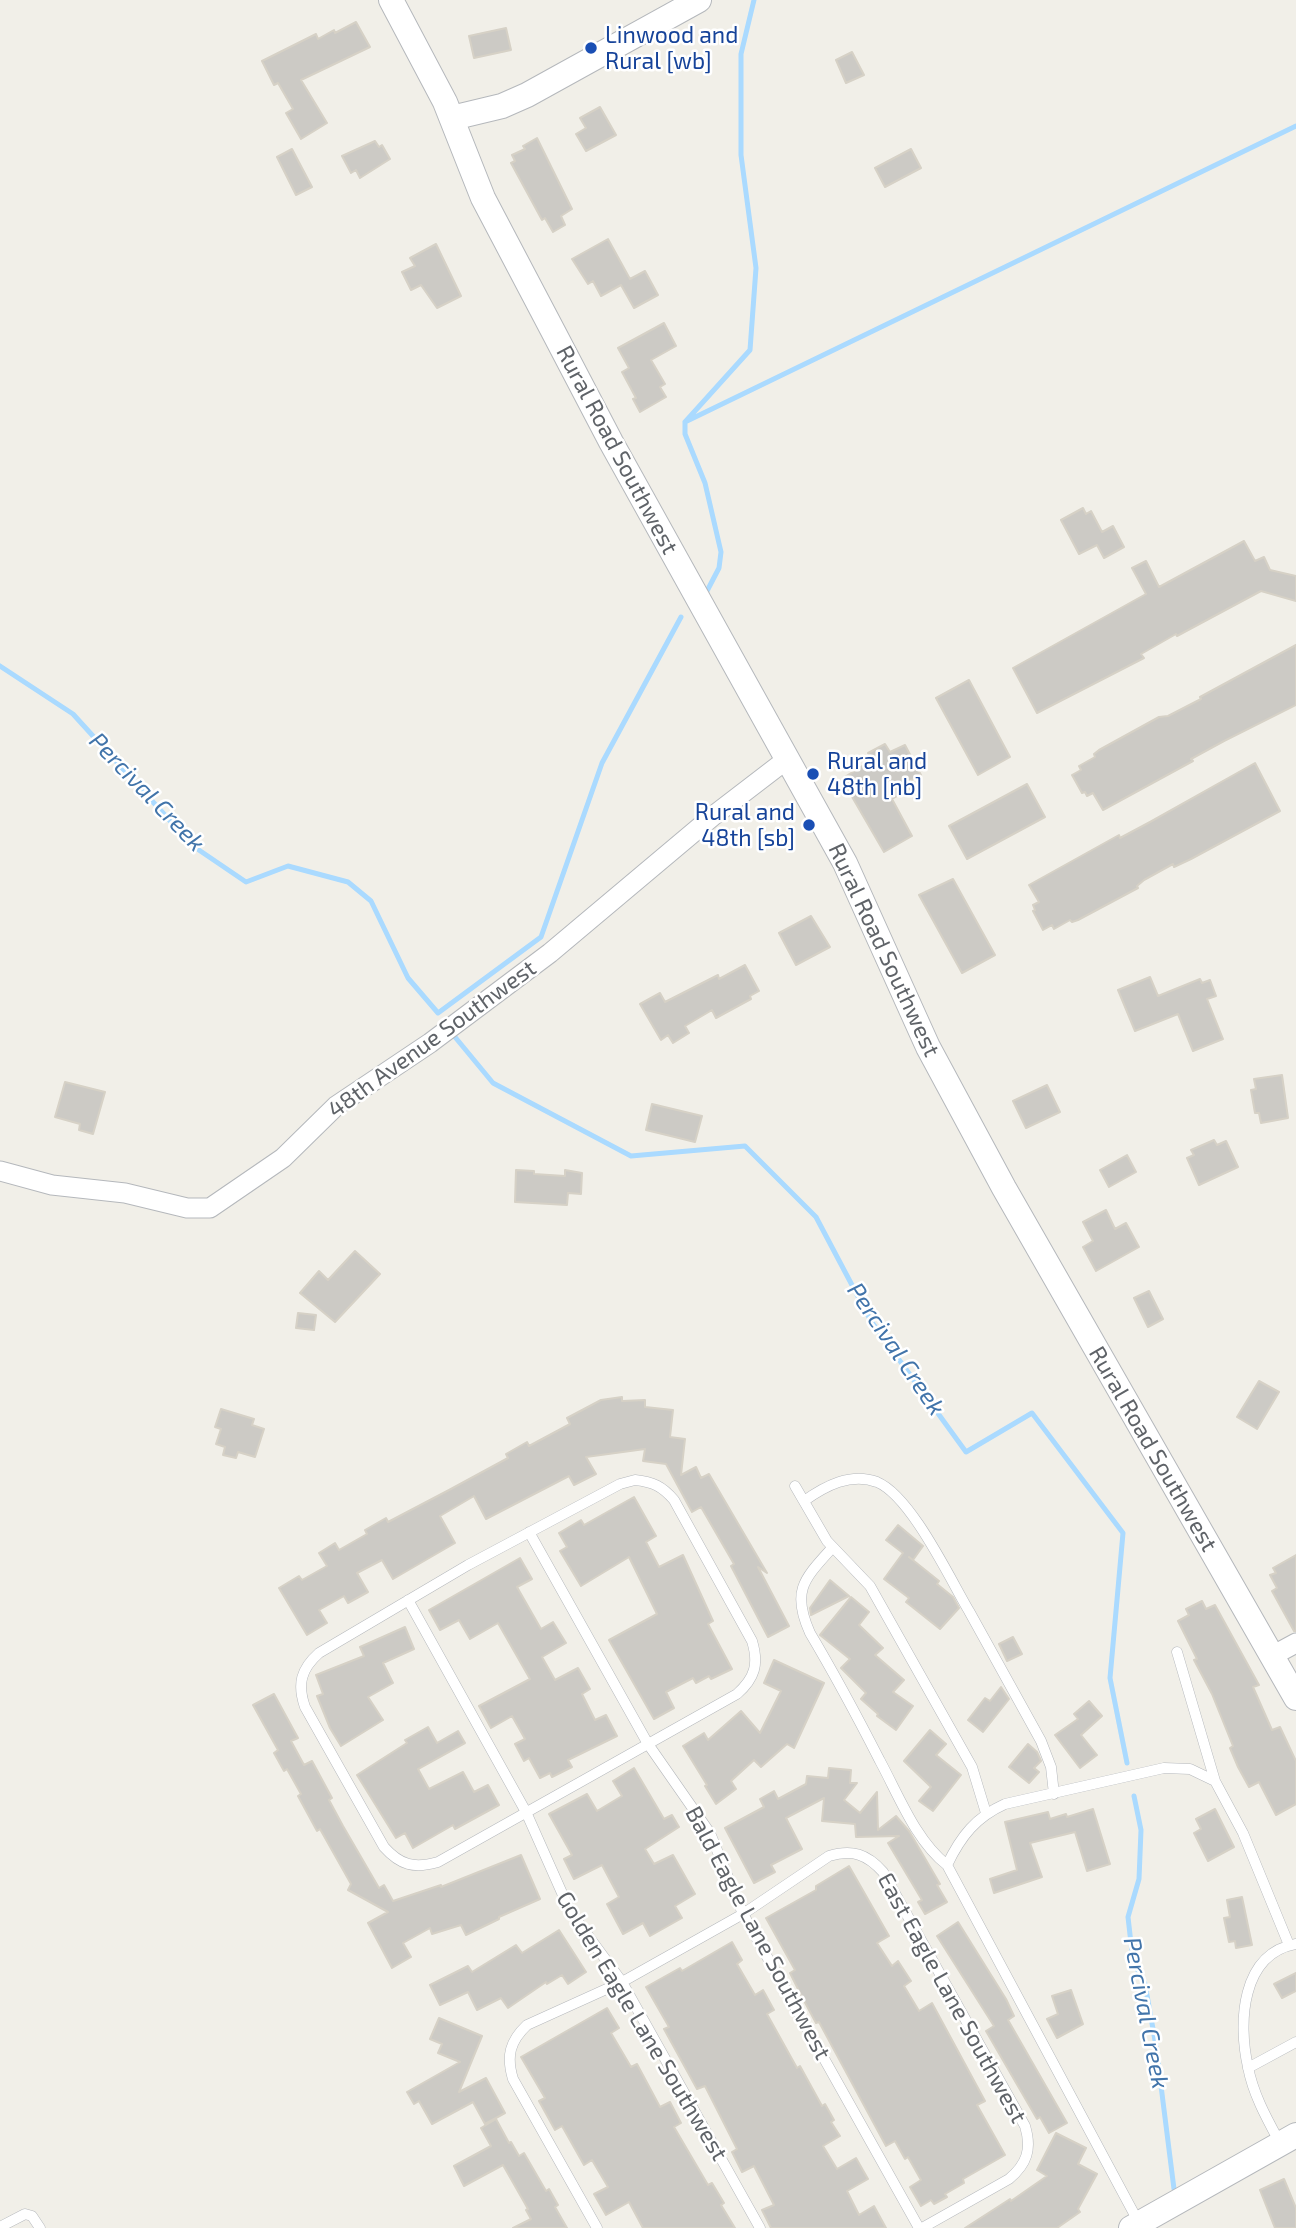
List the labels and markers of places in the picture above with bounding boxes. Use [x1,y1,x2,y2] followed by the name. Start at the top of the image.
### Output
[605,21,738,75] place label: Linwood and Rural [wb]
[583,40,599,56] marker: Linwood and Rural [wb]
[827,747,927,801] place label: Rural and 48th [nb]
[805,766,821,782] marker: Rural and 48th [nb]
[695,798,795,852] place label: Rural and 48th [sb]
[801,817,817,833] marker: Rural and 48th [sb]

